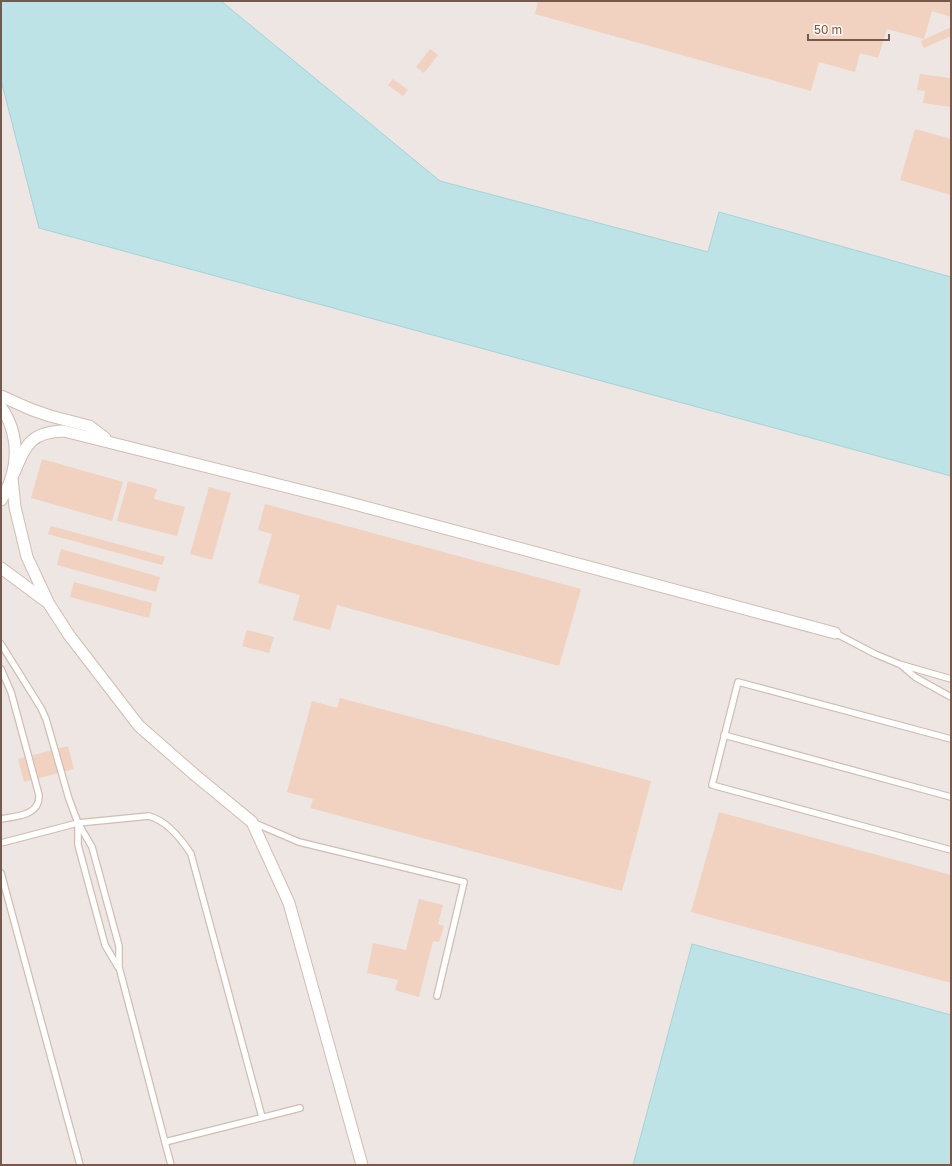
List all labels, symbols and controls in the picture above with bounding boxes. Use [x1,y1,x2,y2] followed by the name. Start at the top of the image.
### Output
[808,16,889,42] scale bar
[814,22,842,37] text: 50 m

